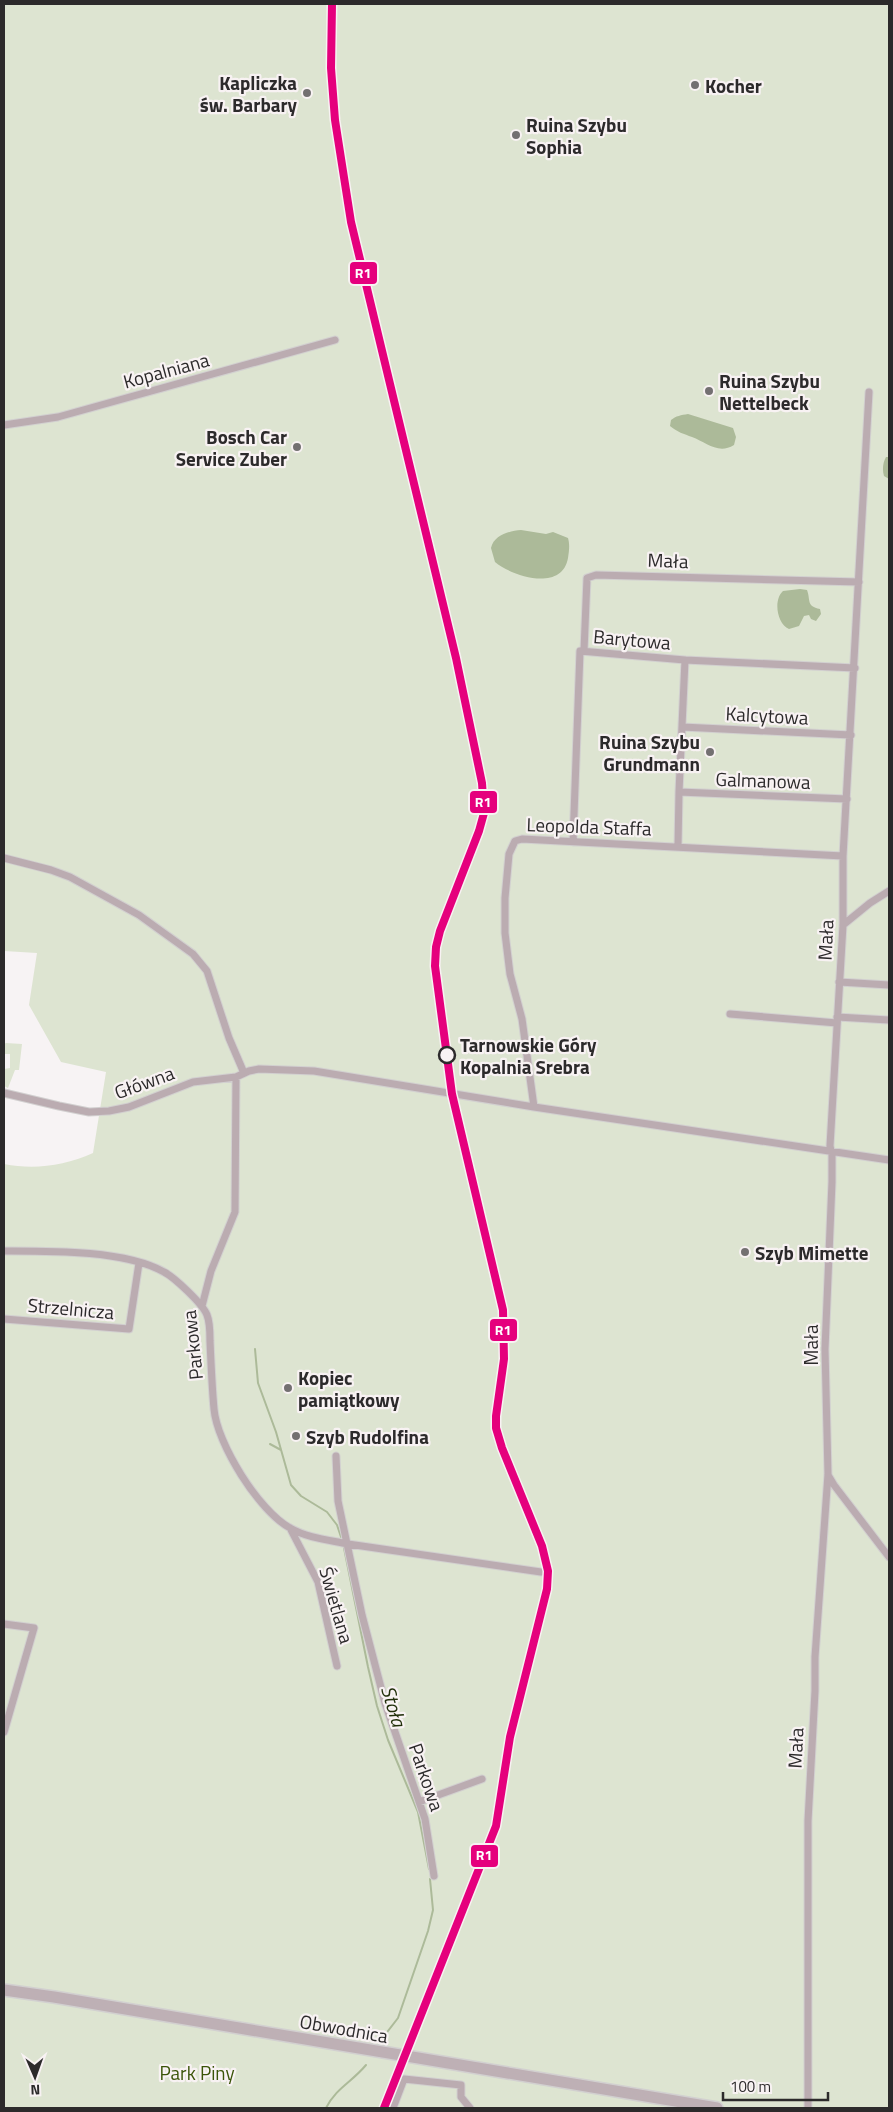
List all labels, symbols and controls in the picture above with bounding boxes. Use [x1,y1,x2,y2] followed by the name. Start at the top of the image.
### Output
[200,68,297,119] place label: Kapliczka św. Barbary
[705,71,762,100] place label: Kocher
[689,79,701,91] marker: Kocher
[301,87,313,99] marker: Kapliczka św. Barbary
[526,110,627,161] place label: Ruina Szybu Sophia
[510,129,522,141] marker: Ruina Szybu Sophia
[349,261,378,285] line badge: R1
[355,262,371,283] text: R1
[120,344,213,395] street label: Kopalniana
[719,366,820,417] place label: Ruina Szybu Nettelbeck
[703,385,715,397] marker: Ruina Szybu Nettelbeck
[176,422,287,473] place label: Bosch Car Service Zuber
[291,441,303,453] marker: Bosch Car Service Zuber
[647,545,689,575] street label: Mała
[592,621,672,657] street label: Barytowa
[725,698,810,732] street label: Kalcytowa
[599,727,700,778] place label: Ruina Szybu Grundmann
[704,746,716,758] marker: Ruina Szybu Grundmann
[715,764,811,796] street label: Galmanowa
[469,790,498,814] line badge: R1
[475,791,491,812] text: R1
[526,809,653,843] street label: Leopolda Staffa
[809,918,841,961] street label: Mała
[460,1030,597,1081] place label: Tarnowskie Góry Kopalnia Srebra
[438,1046,456,1064] marker: Tarnowskie Góry Kopalnia Srebra
[110,1058,178,1106] street label: Główna
[755,1238,869,1267] place label: Szyb Mimette
[739,1246,751,1258] marker: Szyb Mimette
[27,1290,116,1326] street label: Strzelnicza
[174,1308,210,1381] street label: Parkowa
[489,1318,518,1342] line badge: R1
[495,1319,511,1340] text: R1
[796,1324,825,1365] street label: Mała
[298,1363,400,1414] place label: Kopiec pamiątkowy
[282,1382,294,1394] marker: Kopiec pamiątkowy
[306,1422,429,1451] place label: Szyb Rudolfina
[290,1430,302,1442] marker: Szyb Rudolfina
[312,1563,362,1647] street label: Świetlana
[373,1682,415,1731] water label: Stoła
[779,1726,811,1769] street label: Mała
[402,1739,452,1815] street label: Parkowa
[470,1844,499,1868] line badge: R1
[476,1844,492,1865] text: R1
[298,2006,391,2050] street label: Obwodnica
[10,2052,60,2102] north arrow
[159,2058,235,2087] park label: Park Piny
[723,2070,828,2102] scale bar
[730,2075,771,2098] text: 100 m
[30,2080,41,2101] text: N

